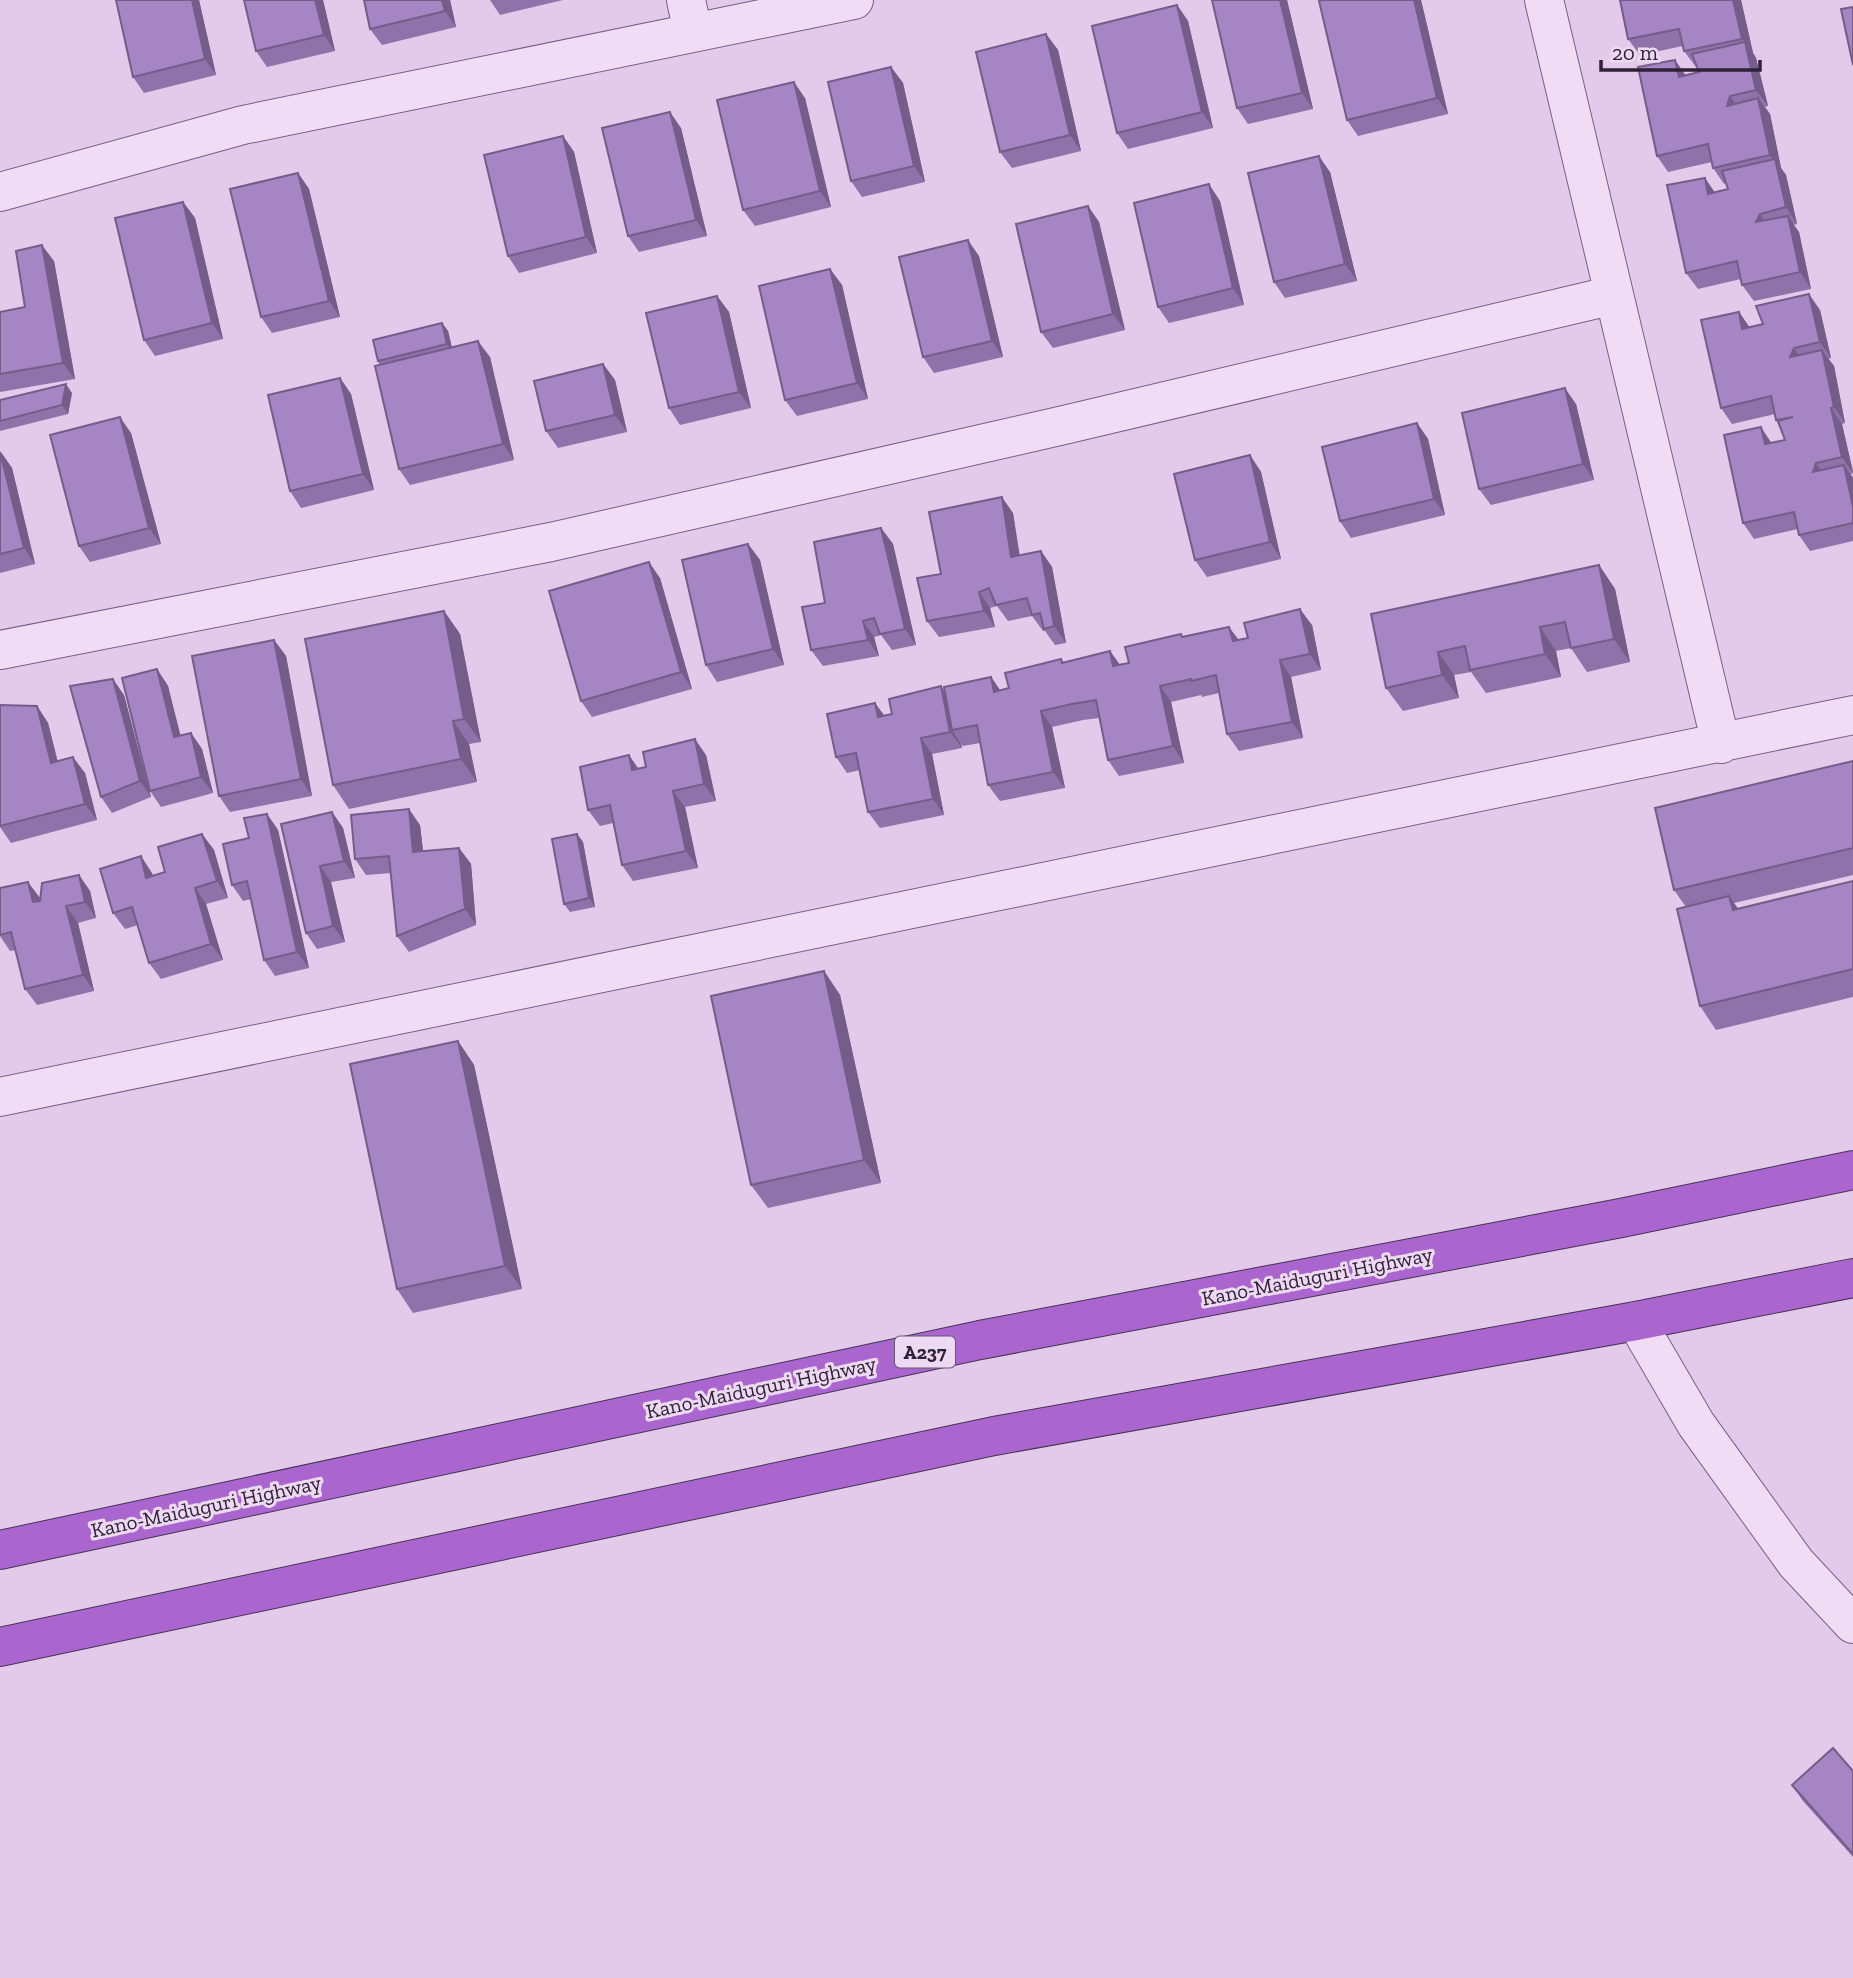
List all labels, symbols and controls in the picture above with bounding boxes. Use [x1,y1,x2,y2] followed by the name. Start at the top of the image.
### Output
[1601,28,1760,72] scale bar
[1612,40,1658,65] text: 20 m
[1199,1241,1435,1311] street label: Kano-Maiduguri Highway
[895,1336,955,1368] road number: A237
[644,1350,879,1424] street label: Kano-Maiduguri Highway
[89,1469,324,1543] street label: Kano-Maiduguri Highway

